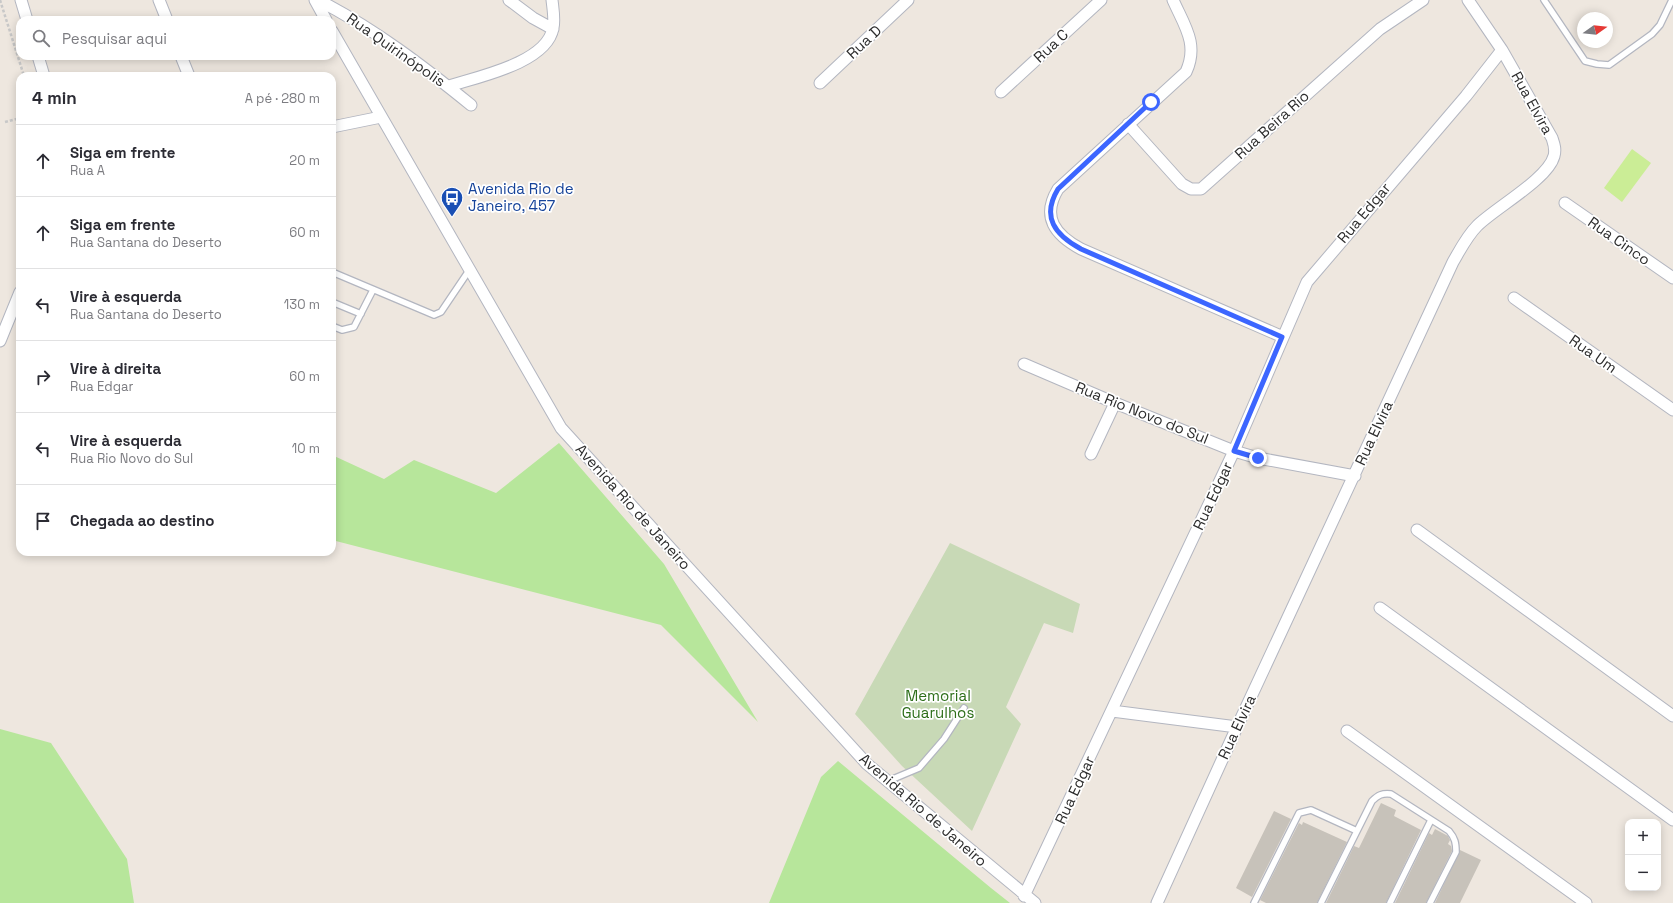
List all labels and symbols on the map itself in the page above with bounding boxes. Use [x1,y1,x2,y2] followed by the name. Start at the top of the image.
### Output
[343,9,449,91] street label: Rua Quirinópolis
[1577,12,1613,48] north arrow
[842,21,885,63] street label: Rua D
[1029,25,1072,66] street label: Rua C
[1507,68,1558,138] street label: Rua Elvira
[1230,86,1313,163] street label: Rua Beira Rio
[1142,93,1160,111] route start
[1333,178,1395,247] street label: Rua Edgar
[468,179,574,215] place label: Avenida Rio de Janeiro, 457
[439,185,465,218] bus stop icon: Avenida Rio de Janeiro, 457
[1584,212,1654,269] street label: Rua Cinco
[1566,330,1621,377] street label: Rua Um
[1073,377,1212,448] street label: Rua Rio Novo do Sul
[1350,397,1397,468] street label: Rua Elvira
[572,440,695,574] street label: Avenida Rio de Janeiro
[1249,449,1267,467] route end
[1188,458,1237,533] street label: Rua Edgar
[902,686,974,722] park label: Memorial Guarulhos
[1213,691,1260,762] street label: Rua Elvira
[856,749,991,870] street label: Avenida Rio de Janeiro
[1050,752,1099,827] street label: Rua Edgar

